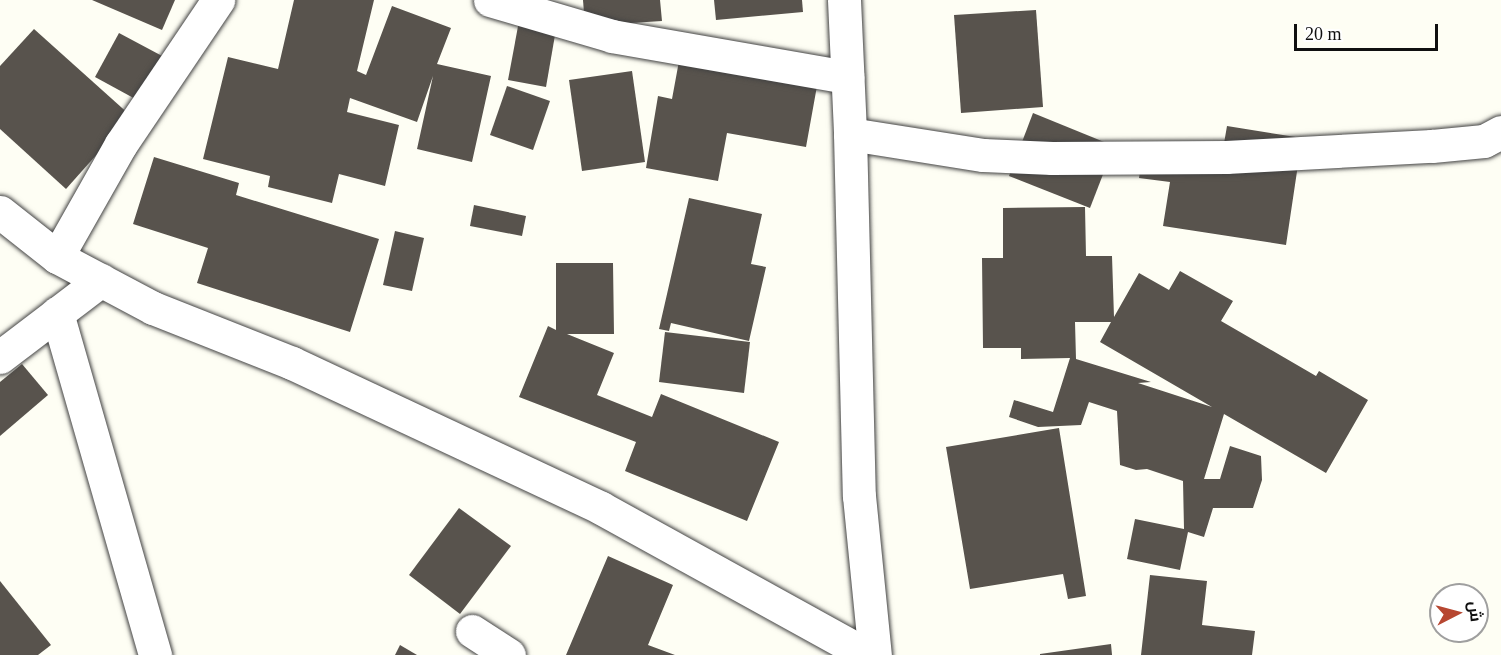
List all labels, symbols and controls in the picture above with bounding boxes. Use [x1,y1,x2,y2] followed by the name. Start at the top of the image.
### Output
[1297,12,1441,50] scale bar
[1305,24,1342,44] text: 20 m
[1429,583,1489,643] north arrow
[1466,600,1485,622] text: ش

